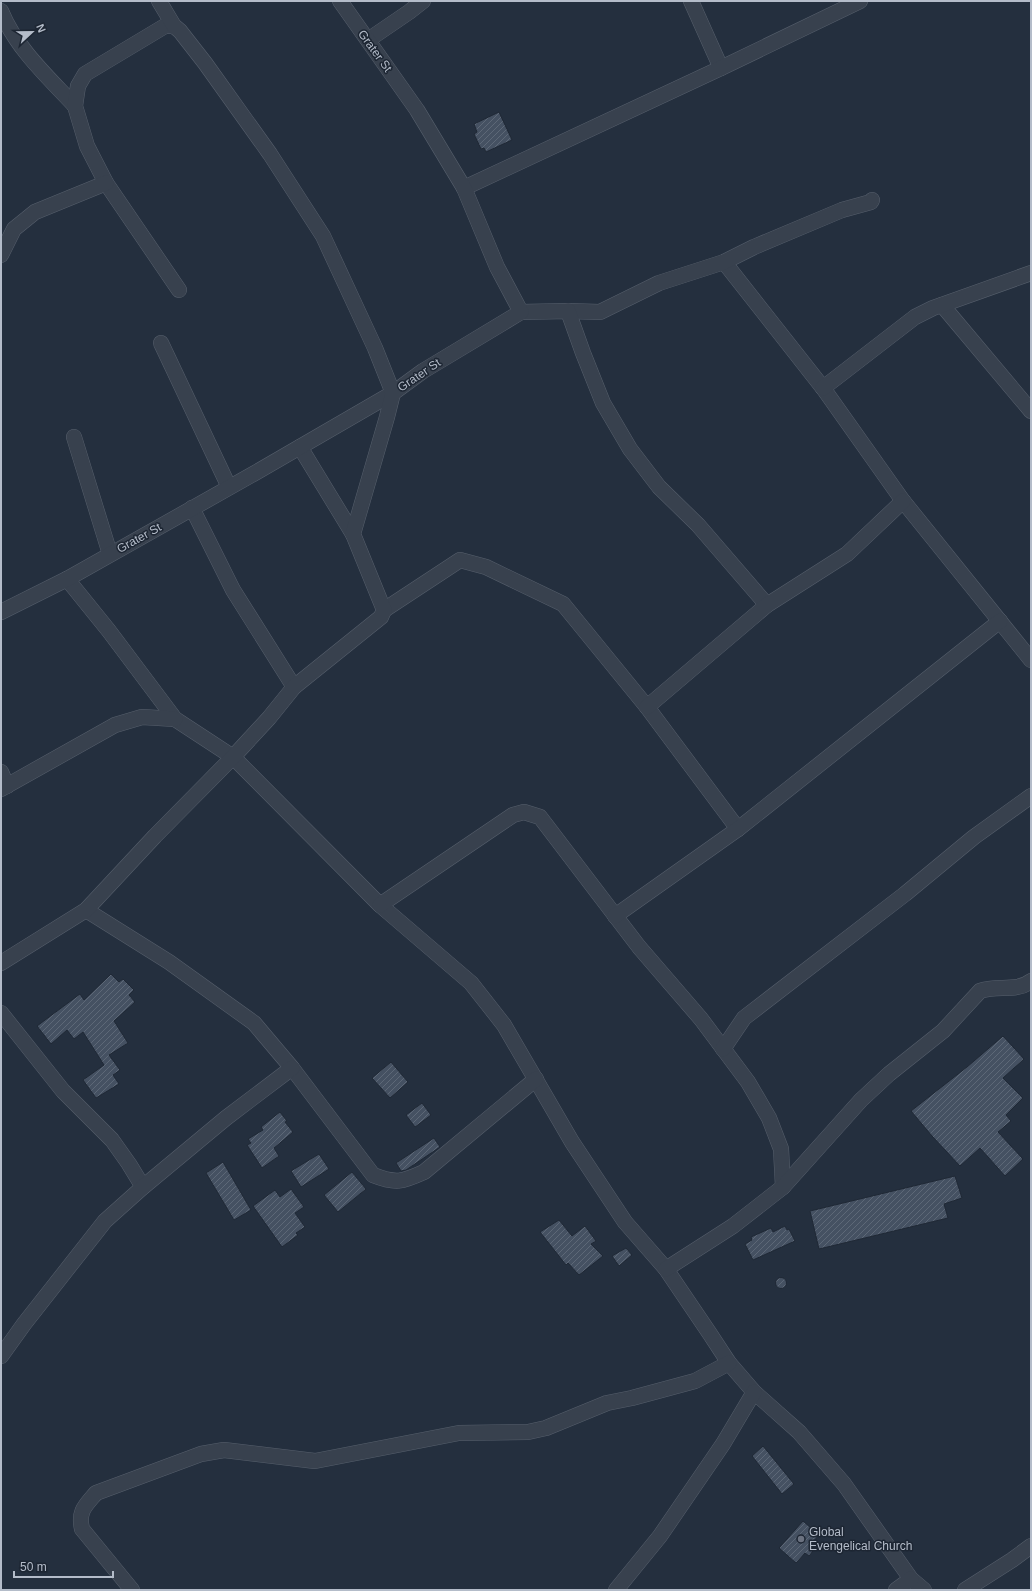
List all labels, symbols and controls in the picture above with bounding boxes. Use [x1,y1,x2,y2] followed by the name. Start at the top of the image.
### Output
[12,12,52,52] north arrow
[34,22,48,34] text: N
[355,27,395,75] street label: Grater St
[395,355,444,394] street label: Grater St
[114,520,164,556] street label: Grater St
[809,1525,912,1553] place label: Global Evengelical Church
[796,1534,806,1544] marker: Global Evengelical Church
[14,1553,113,1579] scale bar
[20,1560,47,1574] text: 50 m

